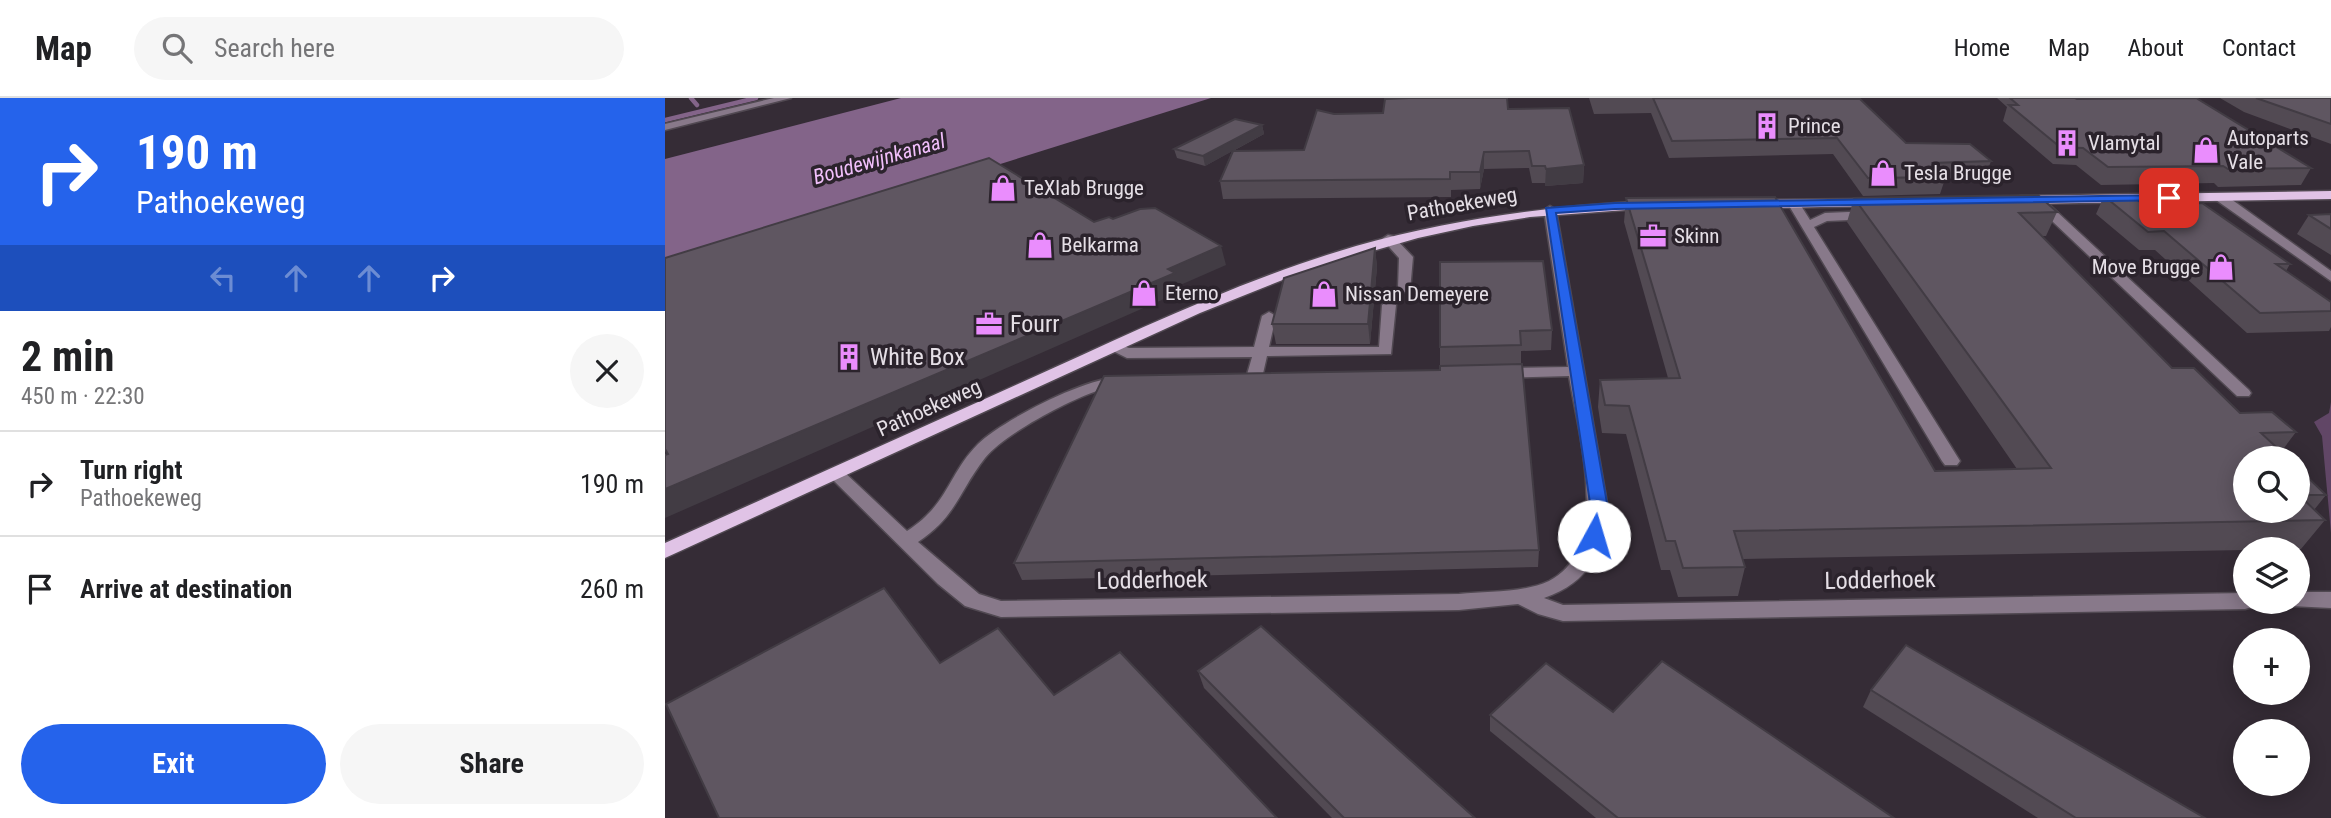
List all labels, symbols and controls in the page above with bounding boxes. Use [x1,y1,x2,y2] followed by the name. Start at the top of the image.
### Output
[134,17,624,80] search box
[35,29,92,68] text: Map
[158,29,196,67] icon: search
[214,33,335,63] text: Search here
[1954,34,2010,62] text: Home
[2048,34,2090,62] text: Map
[2128,34,2184,62] text: About
[2222,34,2296,62] text: Contact
[1752,111,1782,141] building icon: Prince
[1788,114,1841,138] place label: Prince
[136,124,258,181] text: 190 m
[21,126,112,217] icon: right
[2227,126,2309,174] place label: Autoparts Vale
[2052,128,2082,158] building icon: Vlamytal
[810,129,948,189] water label: Boudewijnkanaal
[2088,131,2160,155] place label: Vlamytal
[2191,135,2221,165] shop icon: Autoparts Vale
[1868,158,1898,188] shop icon: Tesla Brugge
[1904,161,2012,185] place label: Tesla Brugge
[2139,168,2199,228] pin
[988,173,1018,203] shop icon: TeXlab Brugge
[1024,176,1144,200] place label: TeXlab Brugge
[2150,179,2188,217] icon: arrive
[136,183,306,221] text: Pathoekeweg
[1405,183,1519,225] street label: Pathoekeweg
[1638,221,1668,251] office icon: Skinn
[1674,224,1720,248] place label: Skinn
[1025,230,1055,260] shop icon: Belkarma
[1061,233,1139,257] place label: Belkarma
[2206,252,2236,282] shop icon: Move Brugge
[2092,255,2200,279] place label: Move Brugge
[204,259,242,297] icon: left
[277,259,315,297] icon: ahead
[350,259,388,297] icon: ahead
[423,259,461,297] icon: right
[1129,278,1159,308] shop icon: Eterno
[1309,279,1339,309] shop icon: Nissan Demeyere
[1165,281,1219,305] place label: Eterno
[1345,282,1489,306] place label: Nissan Demeyere
[974,309,1004,339] office icon: Fourr
[1010,310,1060,338] place label: Fourr
[21,332,114,381] text: 2 min
[570,334,644,408] button: close
[834,342,864,372] building icon: White Box
[870,343,965,371] place label: White Box
[873,374,985,442] street label: Pathoekeweg
[21,383,145,410] text: 450 m · 22:30
[2233,446,2310,796] map controls
[2233,446,2310,523] button: search
[80,455,182,485] text: Turn right
[21,465,59,503] icon: right
[580,469,644,499] text: 190 m
[80,485,202,512] text: Pathoekeweg
[1557,499,1631,573] position arrow
[2233,537,2310,614] button: layers
[1096,565,1208,595] street label: Lodderhoek
[1824,565,1936,595] street label: Lodderhoek
[21,570,59,608] icon: arrive
[80,574,292,604] text: Arrive at destination
[580,574,644,604] text: 260 m
[2233,628,2310,705] button: +
[2233,719,2310,796] button: −
[21,724,326,804] button: Exit
[340,724,644,804] button: Share

